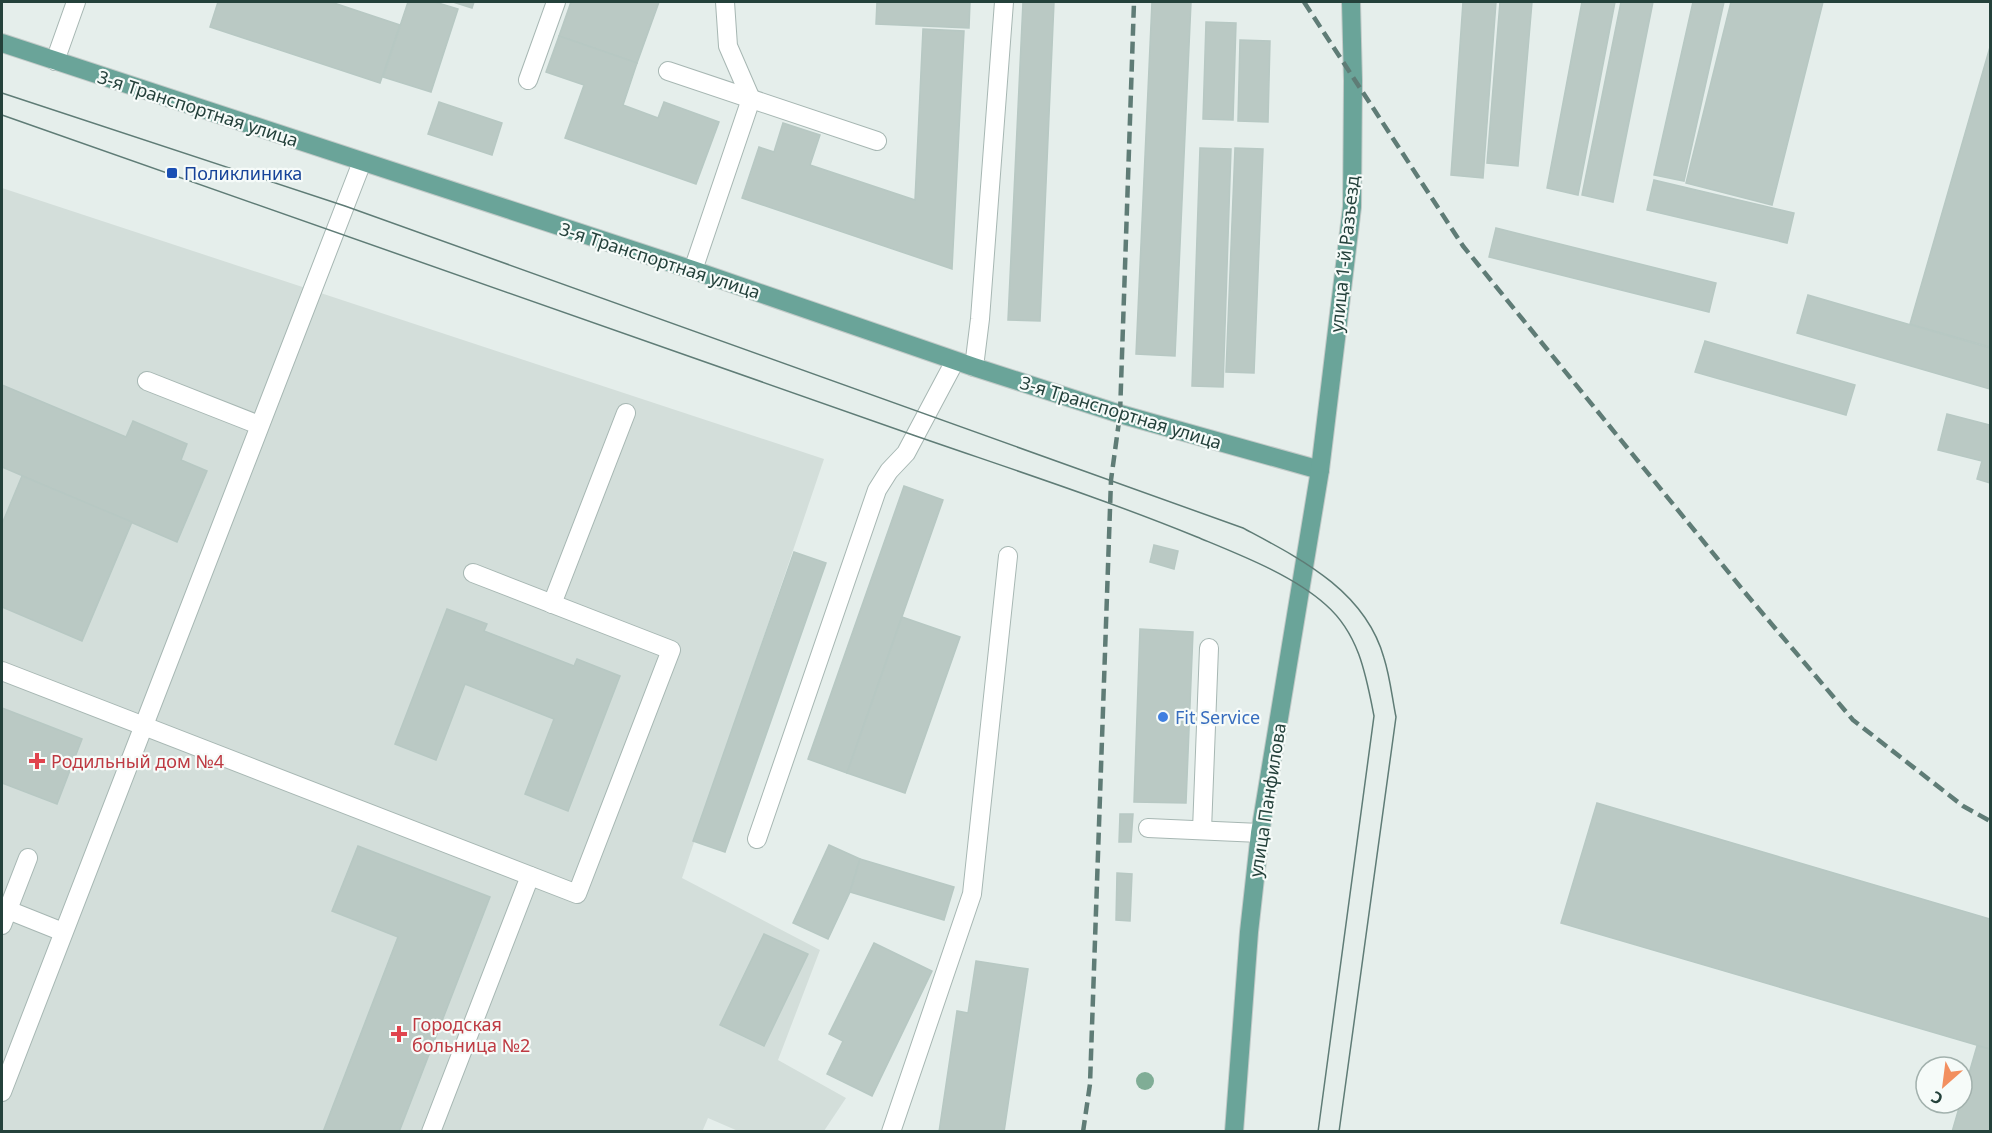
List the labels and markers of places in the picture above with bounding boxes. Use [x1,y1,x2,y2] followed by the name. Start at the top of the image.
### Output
[184,161,302,185] place label: Поликлиника
[165,166,179,180] marker: Поликлиника
[1175,705,1260,729] place label: Fit Service
[1156,710,1170,724] marker: Fit Service
[51,749,224,773] place label: Родильный дом №4
[28,752,46,770] marker: Родильный дом №4
[412,1012,530,1057] place label: Городская больница №2
[390,1025,408,1043] marker: Городская больница №2

